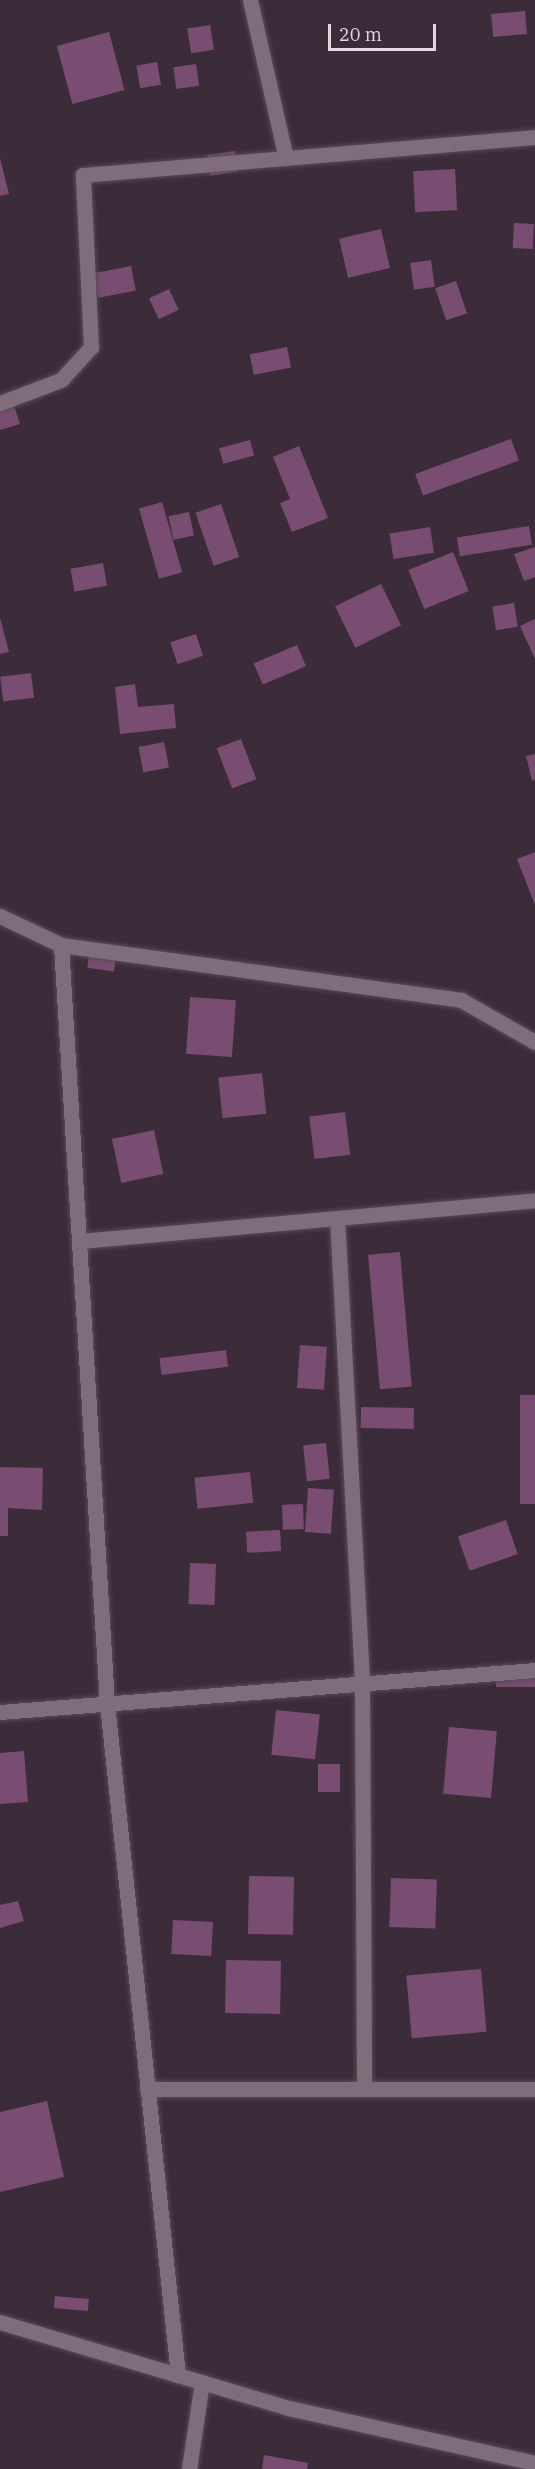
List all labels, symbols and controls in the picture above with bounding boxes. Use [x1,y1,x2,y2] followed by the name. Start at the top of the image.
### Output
[331,12,439,50] scale bar
[339,23,382,46] text: 20 m

